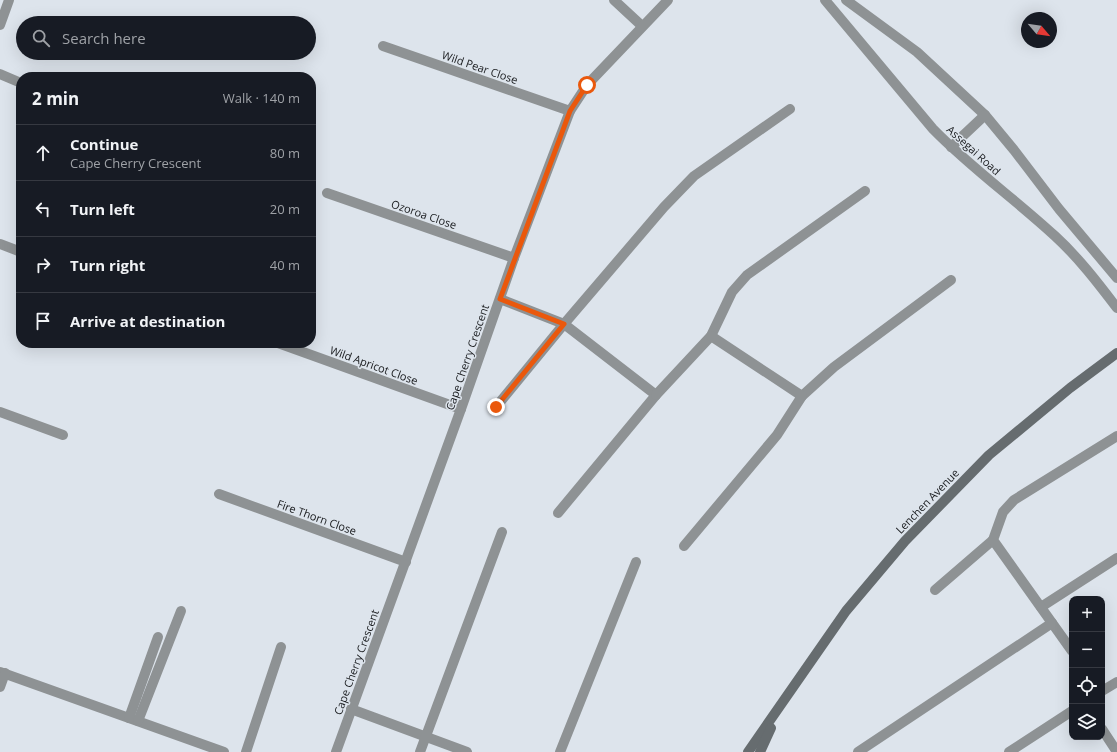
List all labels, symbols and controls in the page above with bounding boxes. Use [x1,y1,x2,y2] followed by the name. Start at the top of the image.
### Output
[1021,12,1057,48] north arrow
[16,16,316,60] search box
[30,27,52,49] icon: search
[62,28,146,48] text: Search here
[440,47,520,87] street label: Wild Pear Close
[578,76,596,94] route start
[32,87,79,110] text: 2 min
[223,89,300,107] text: Walk · 140 m
[944,122,1004,178] street label: Assegai Road
[70,134,138,154] text: Continue
[32,142,54,164] icon: ahead
[270,144,300,162] text: 80 m
[70,154,201,172] text: Cape Cherry Crescent
[389,196,459,232] street label: Ozoroa Close
[32,198,54,220] icon: left
[70,199,135,219] text: Turn left
[270,200,300,218] text: 20 m
[32,254,54,276] icon: right
[70,255,145,275] text: Turn right
[270,256,300,274] text: 40 m
[442,302,492,412] street label: Cape Cherry Crescent
[32,310,54,332] icon: arrive
[70,311,225,331] text: Arrive at destination
[328,342,420,388] street label: Wild Apricot Close
[487,398,505,416] route end
[892,465,962,537] street label: Lenchen Avenue
[275,496,359,538] street label: Fire Thorn Close
[1069,596,1105,740] map controls
[1069,596,1105,632] button: +
[330,607,382,717] street label: Cape Cherry Crescent
[1069,632,1105,668] button: −
[1069,668,1105,704] button: locate
[1069,704,1105,740] button: layers

